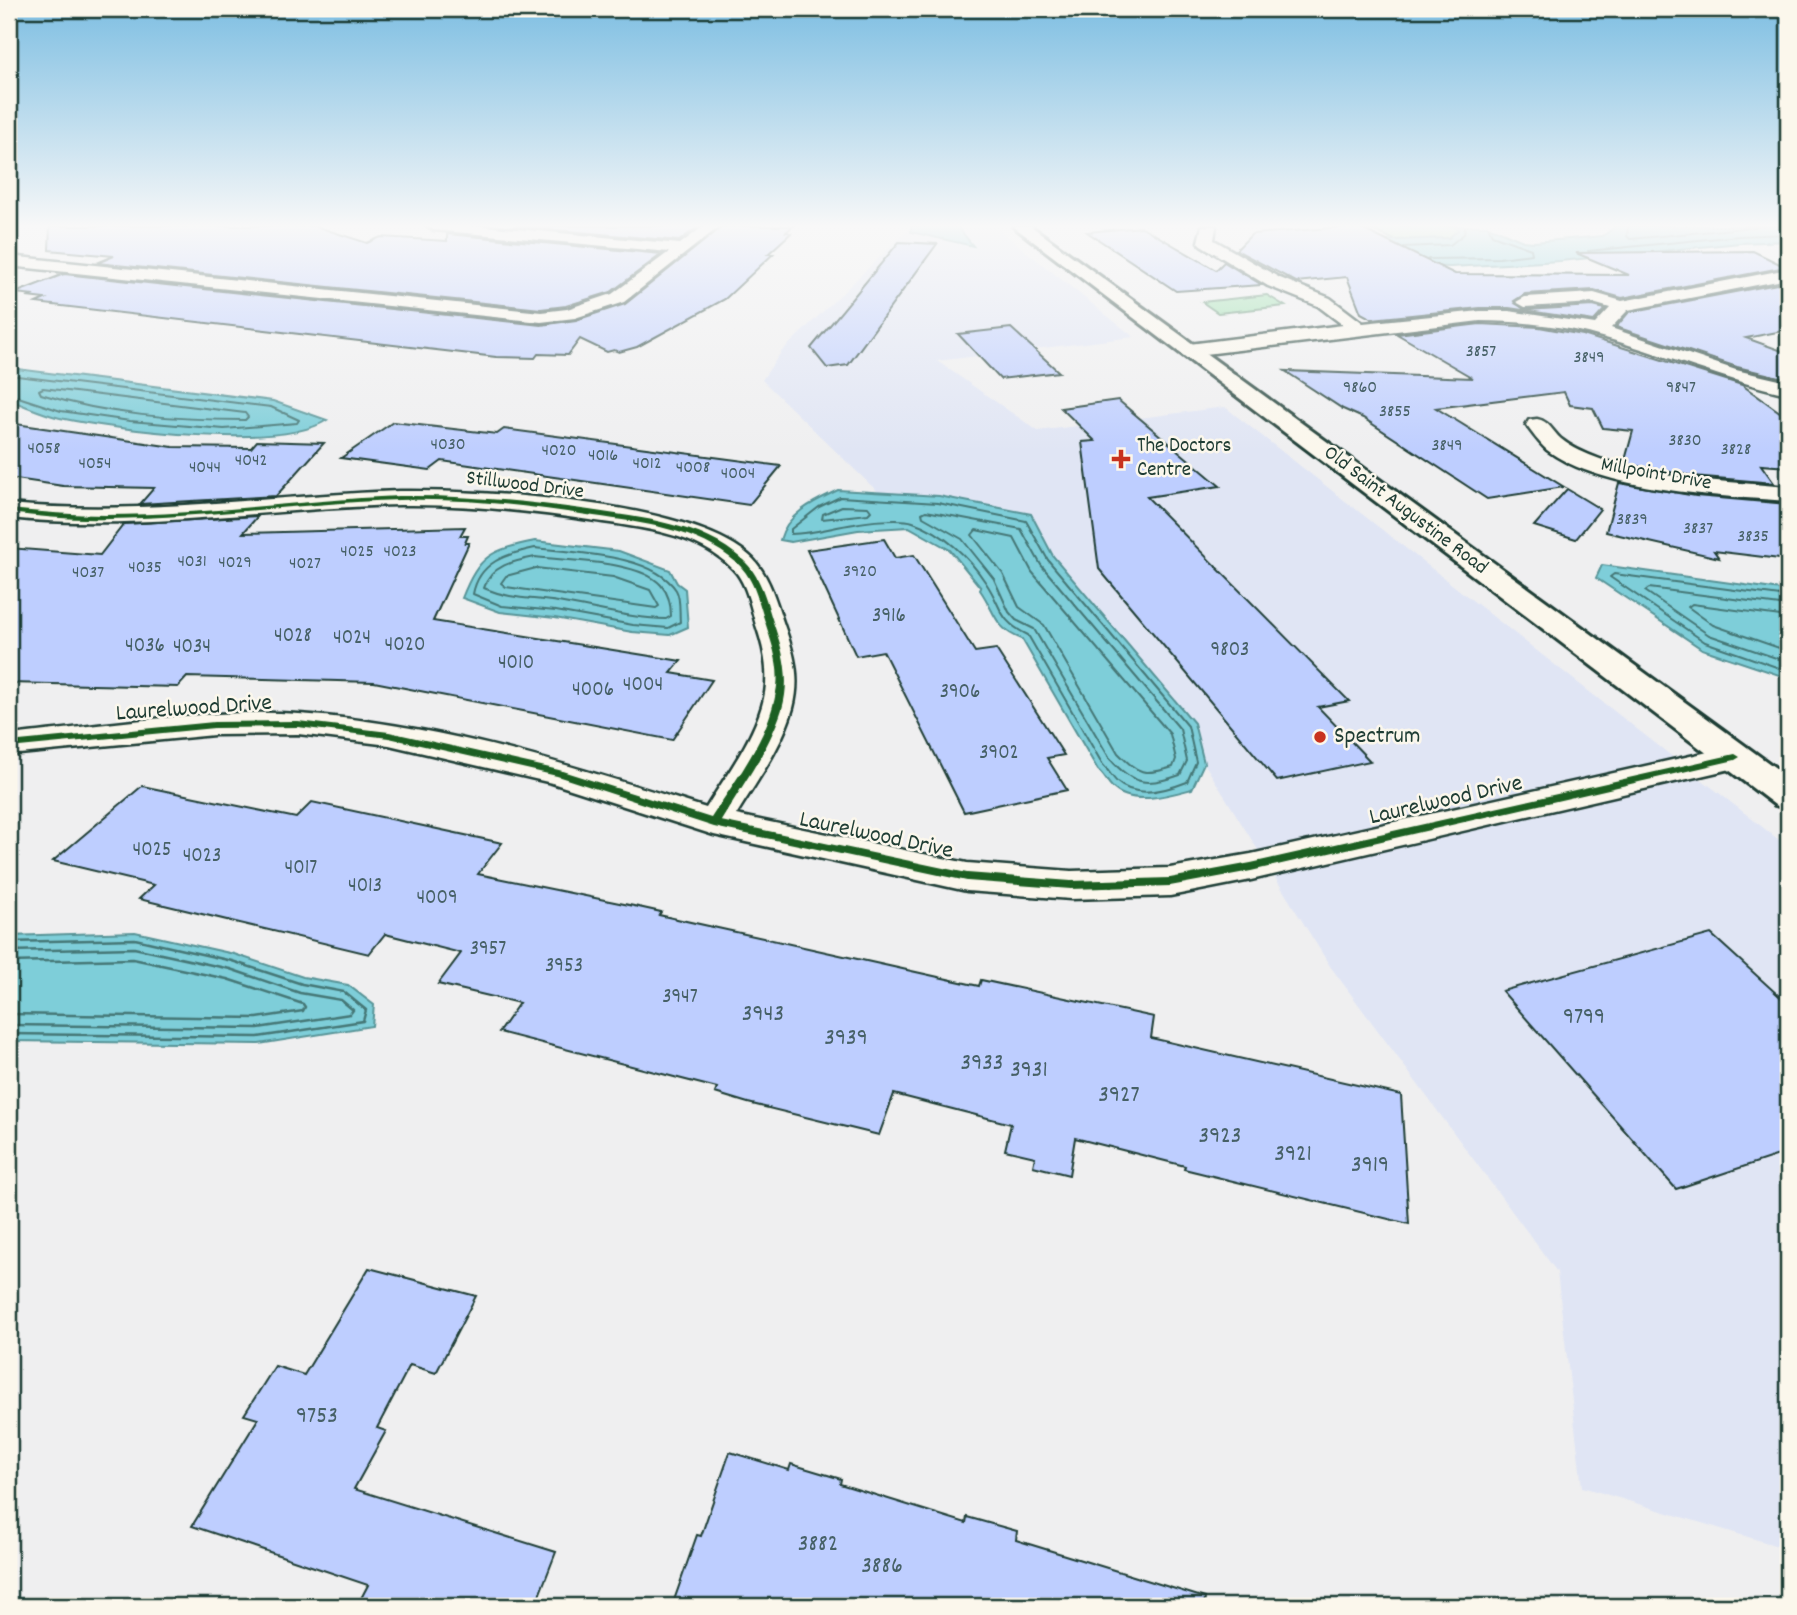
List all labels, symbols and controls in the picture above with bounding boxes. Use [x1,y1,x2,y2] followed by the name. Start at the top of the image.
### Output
[1466,340,1496,365] house number: 3857
[1574,346,1604,371] house number: 3849
[1343,376,1377,401] house number: 9860
[1666,376,1696,401] house number: 9847
[1379,400,1411,425] house number: 3855
[1668,429,1702,454] house number: 3830
[1137,432,1231,486] place label: The Doctors Centre
[430,433,466,458] house number: 4030
[1432,434,1462,459] house number: 3849
[28,437,60,462] house number: 4058
[1721,438,1751,463] house number: 3828
[542,439,576,464] house number: 4020
[1316,439,1494,583] street label: Old Saint Augustine Road
[588,444,618,469] house number: 4016
[235,449,267,474] house number: 4042
[1111,449,1131,469] marker: The Doctors Centre
[1598,451,1714,499] street label: Millpoint Drive
[78,452,112,477] house number: 4054
[632,452,662,477] house number: 4012
[189,456,221,481] house number: 4044
[676,456,710,481] house number: 4008
[721,462,755,487] house number: 4004
[465,464,585,508] street label: Stillwood Drive
[1616,508,1648,533] house number: 3839
[1683,517,1713,542] house number: 3837
[1737,525,1769,550] house number: 3835
[340,540,374,565] house number: 4025
[383,540,417,565] house number: 4023
[177,550,207,575] house number: 4031
[218,551,252,576] house number: 4029
[289,552,321,577] house number: 4027
[128,556,162,581] house number: 4035
[843,560,877,585] house number: 3920
[72,561,104,586] house number: 4037
[872,602,906,632] house number: 3916
[274,622,312,652] house number: 4028
[333,624,371,654] house number: 4024
[385,631,425,661] house number: 4020
[125,632,165,662] house number: 4036
[173,633,211,663] house number: 4034
[1211,636,1249,666] house number: 9803
[498,649,534,679] house number: 4010
[623,671,663,701] house number: 4004
[572,676,614,706] house number: 4006
[940,678,980,708] house number: 3906
[115,687,273,731] street label: Laurelwood Drive
[1334,720,1420,754] place label: Spectrum
[1312,729,1328,745] marker: Spectrum
[979,739,1019,769] house number: 3902
[1366,767,1526,835] street label: Laurelwood Drive
[796,803,956,869] street label: Laurelwood Drive
[132,836,172,866] house number: 4025
[183,842,221,872] house number: 4023
[285,854,317,884] house number: 4017
[348,872,382,902] house number: 4013
[416,884,458,914] house number: 4009
[470,935,506,965] house number: 3957
[545,952,583,982] house number: 3953
[662,983,698,1013] house number: 3947
[742,998,784,1032] house number: 3943
[1563,1001,1605,1035] house number: 9799
[824,1022,868,1056] house number: 3939
[961,1047,1003,1081] house number: 3933
[1010,1054,1048,1088] house number: 3931
[1098,1079,1140,1113] house number: 3927
[1199,1120,1241,1154] house number: 3923
[1274,1138,1312,1172] house number: 3921
[1351,1149,1389,1183] house number: 3919
[296,1400,338,1434] house number: 9753
[798,1528,838,1562] house number: 3882
[861,1550,903,1584] house number: 3886

